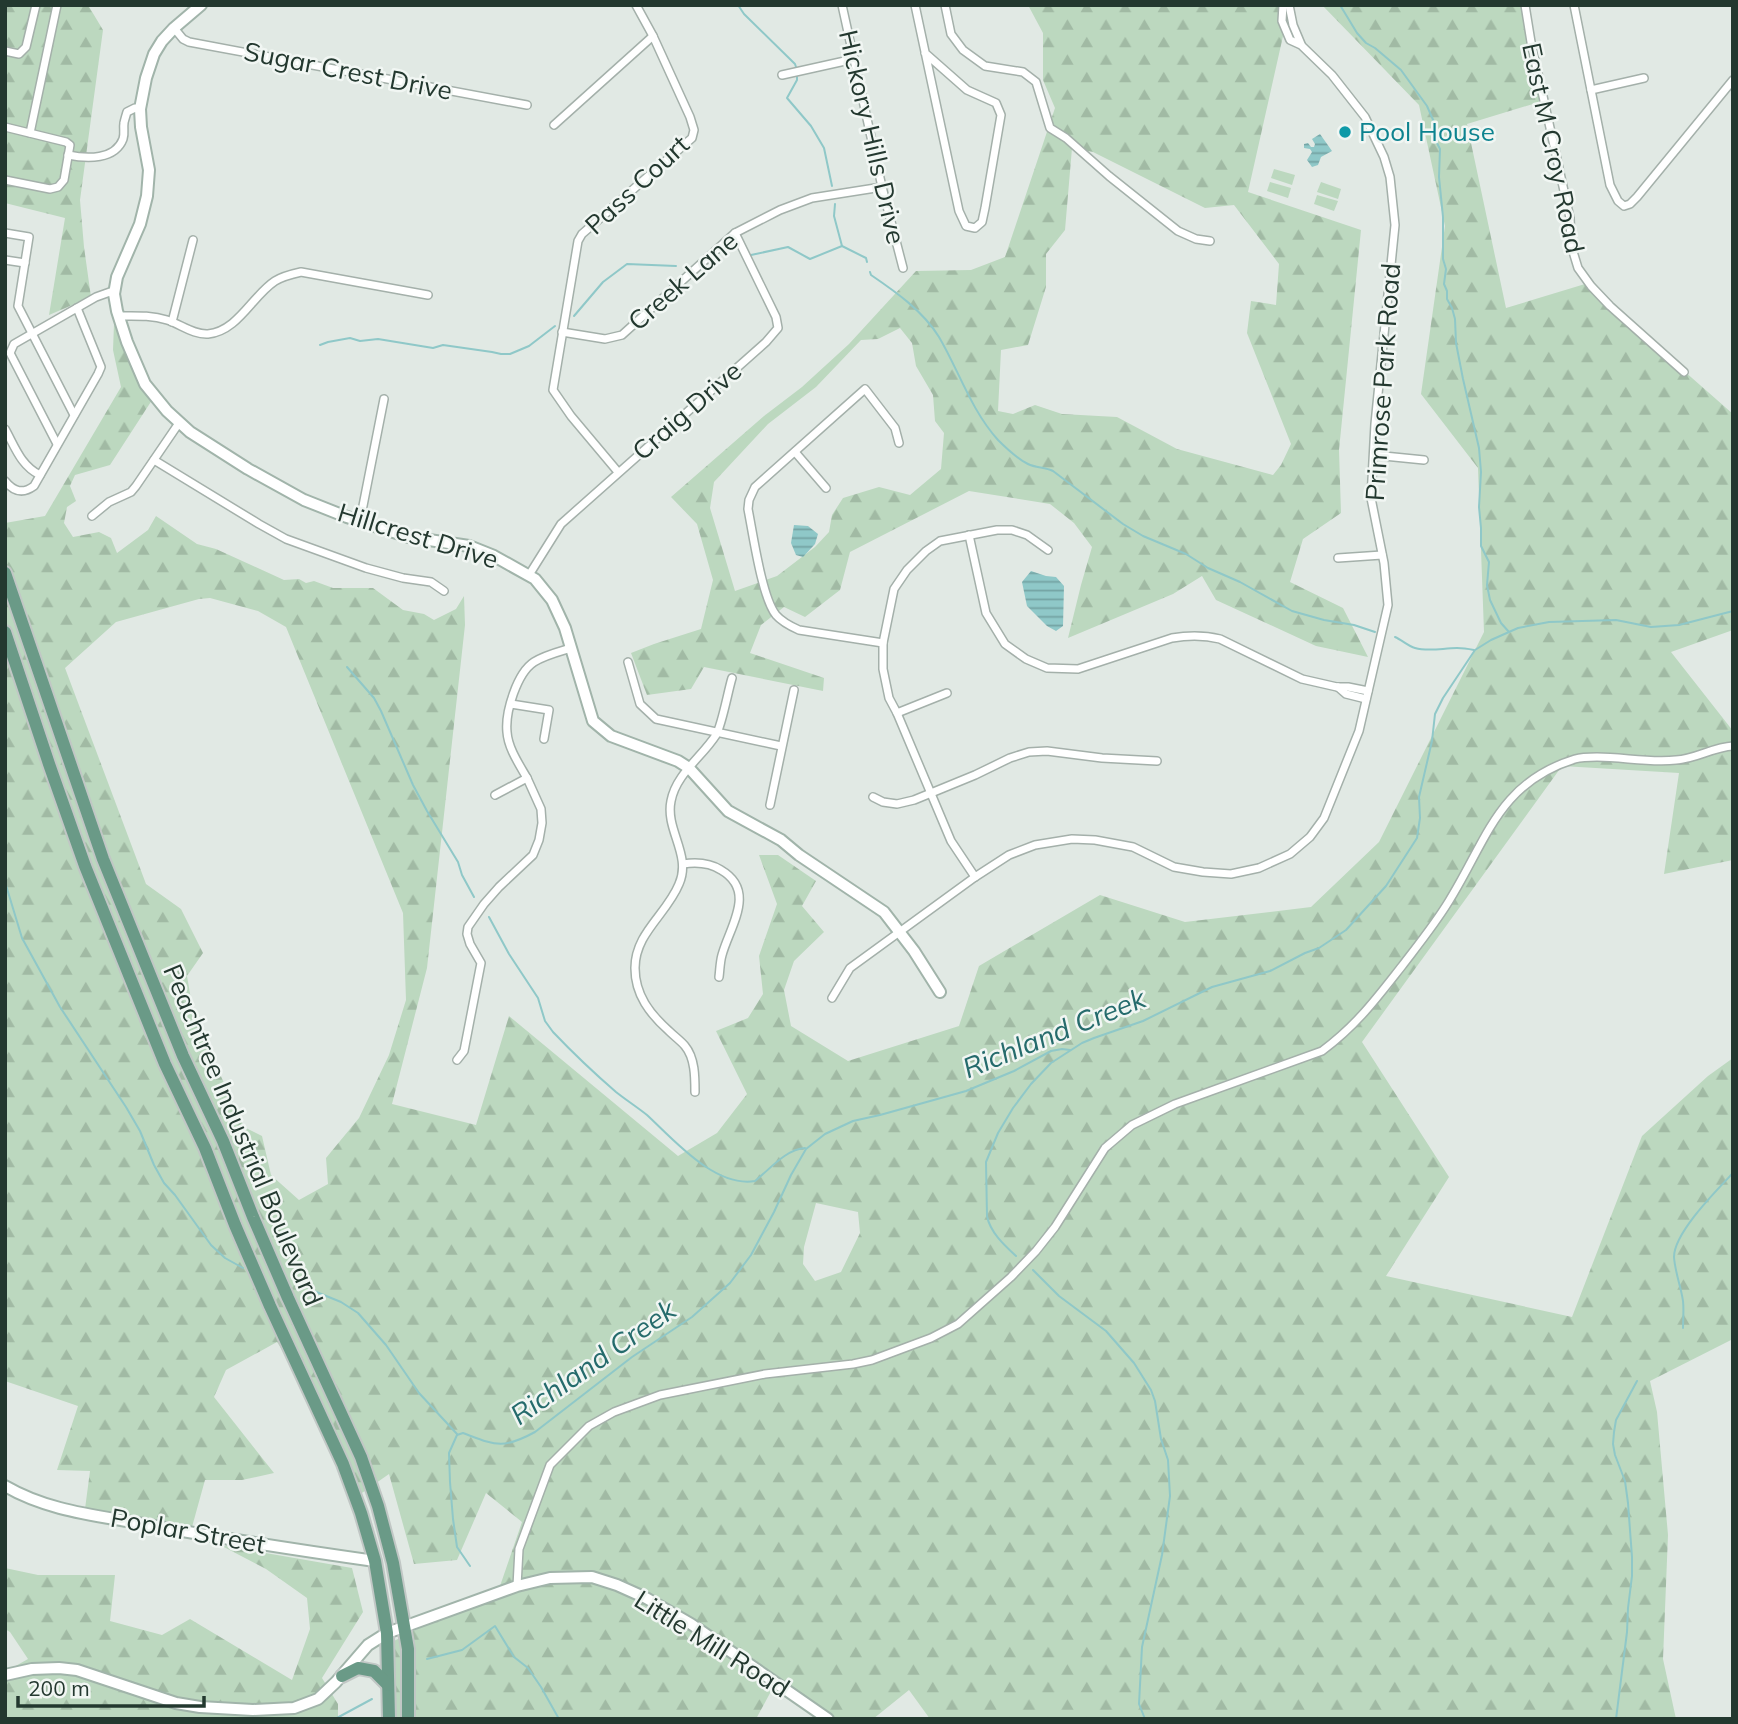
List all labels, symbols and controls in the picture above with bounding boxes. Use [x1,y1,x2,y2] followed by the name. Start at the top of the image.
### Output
[832,27,913,247] street label: Hickory Hills Drive
[241,34,455,107] street label: Sugar Crest Drive
[1515,40,1592,256] street label: East M Croy Road
[1359,115,1495,148] place label: Pool House
[1337,124,1353,140] marker: Pool House
[578,128,696,241] street label: Pass Court
[621,224,744,337] street label: Creek Lane
[1358,262,1407,502] street label: Primrose Park Road
[625,354,748,467] street label: Craig Drive
[334,495,502,576] street label: Hillcrest Drive
[156,959,331,1311] street label: Peachtree Industrial Boulevard
[957,979,1152,1085] water label: Richland Creek
[503,1291,684,1432] water label: Richland Creek
[108,1501,268,1560] street label: Poplar Street
[629,1583,796,1704] street label: Little Mill Road
[18,1664,203,1708] scale bar
[28,1675,90,1701] text: 200 m

